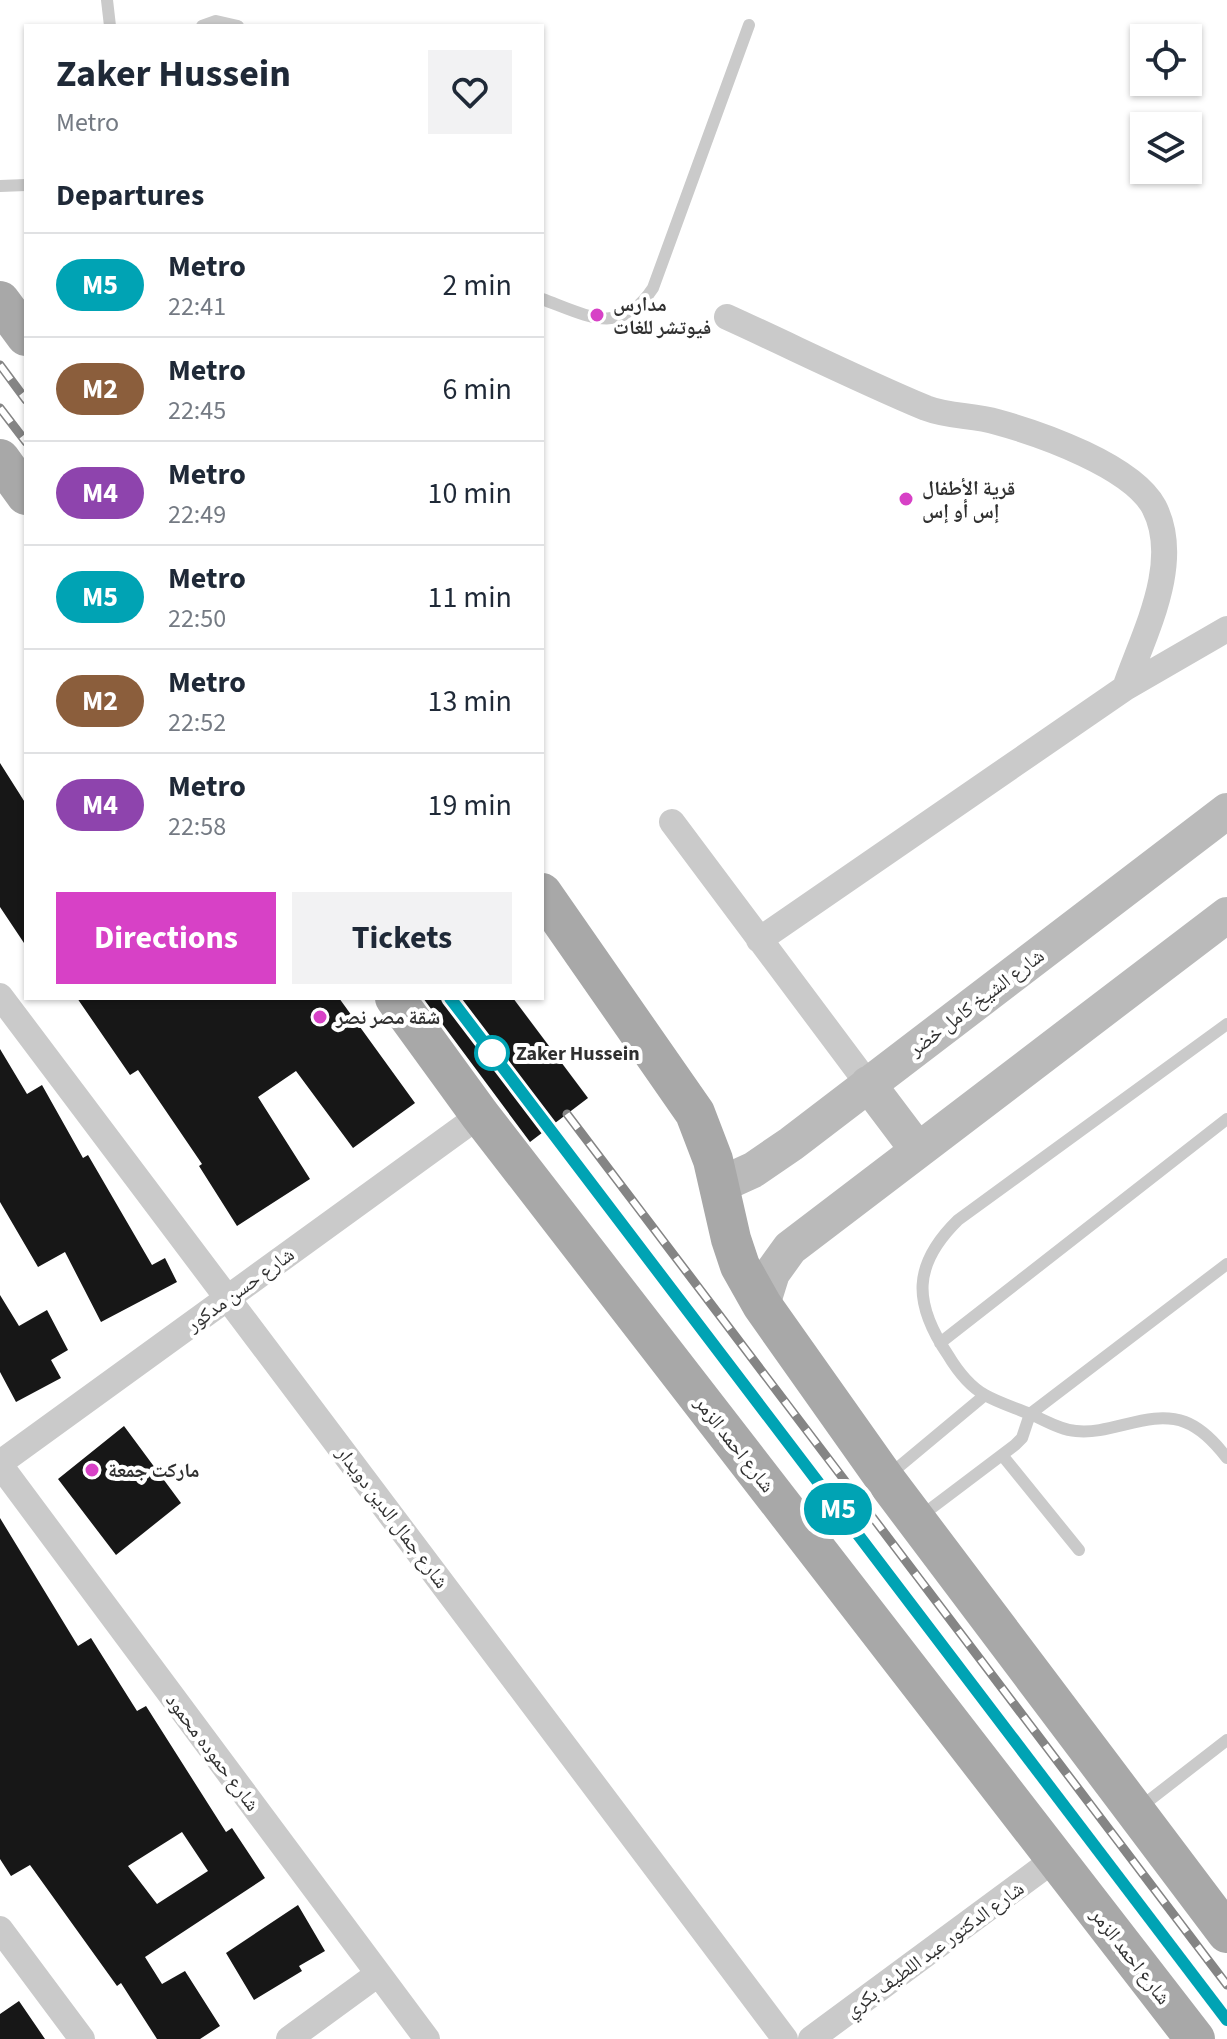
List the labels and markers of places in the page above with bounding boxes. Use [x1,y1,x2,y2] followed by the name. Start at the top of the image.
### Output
[613,291,711,342] place label: مدارس فيوتشر للغات
[588,306,606,324] marker: مدارس فيوتشر للغات
[922,475,1015,526] place label: قرية الأطفال إس أو إس
[897,490,915,508] marker: قرية الأطفال إس أو إس
[335,1004,440,1032] place label: شقة مصر نصر
[311,1008,329,1026] marker: شقة مصر نصر
[475,1036,509,1070] marker: Zaker Hussein
[516,1040,640,1068] place label: Zaker Hussein
[108,1457,199,1485] place label: ماركت جمعة
[83,1461,101,1479] marker: ماركت جمعة

